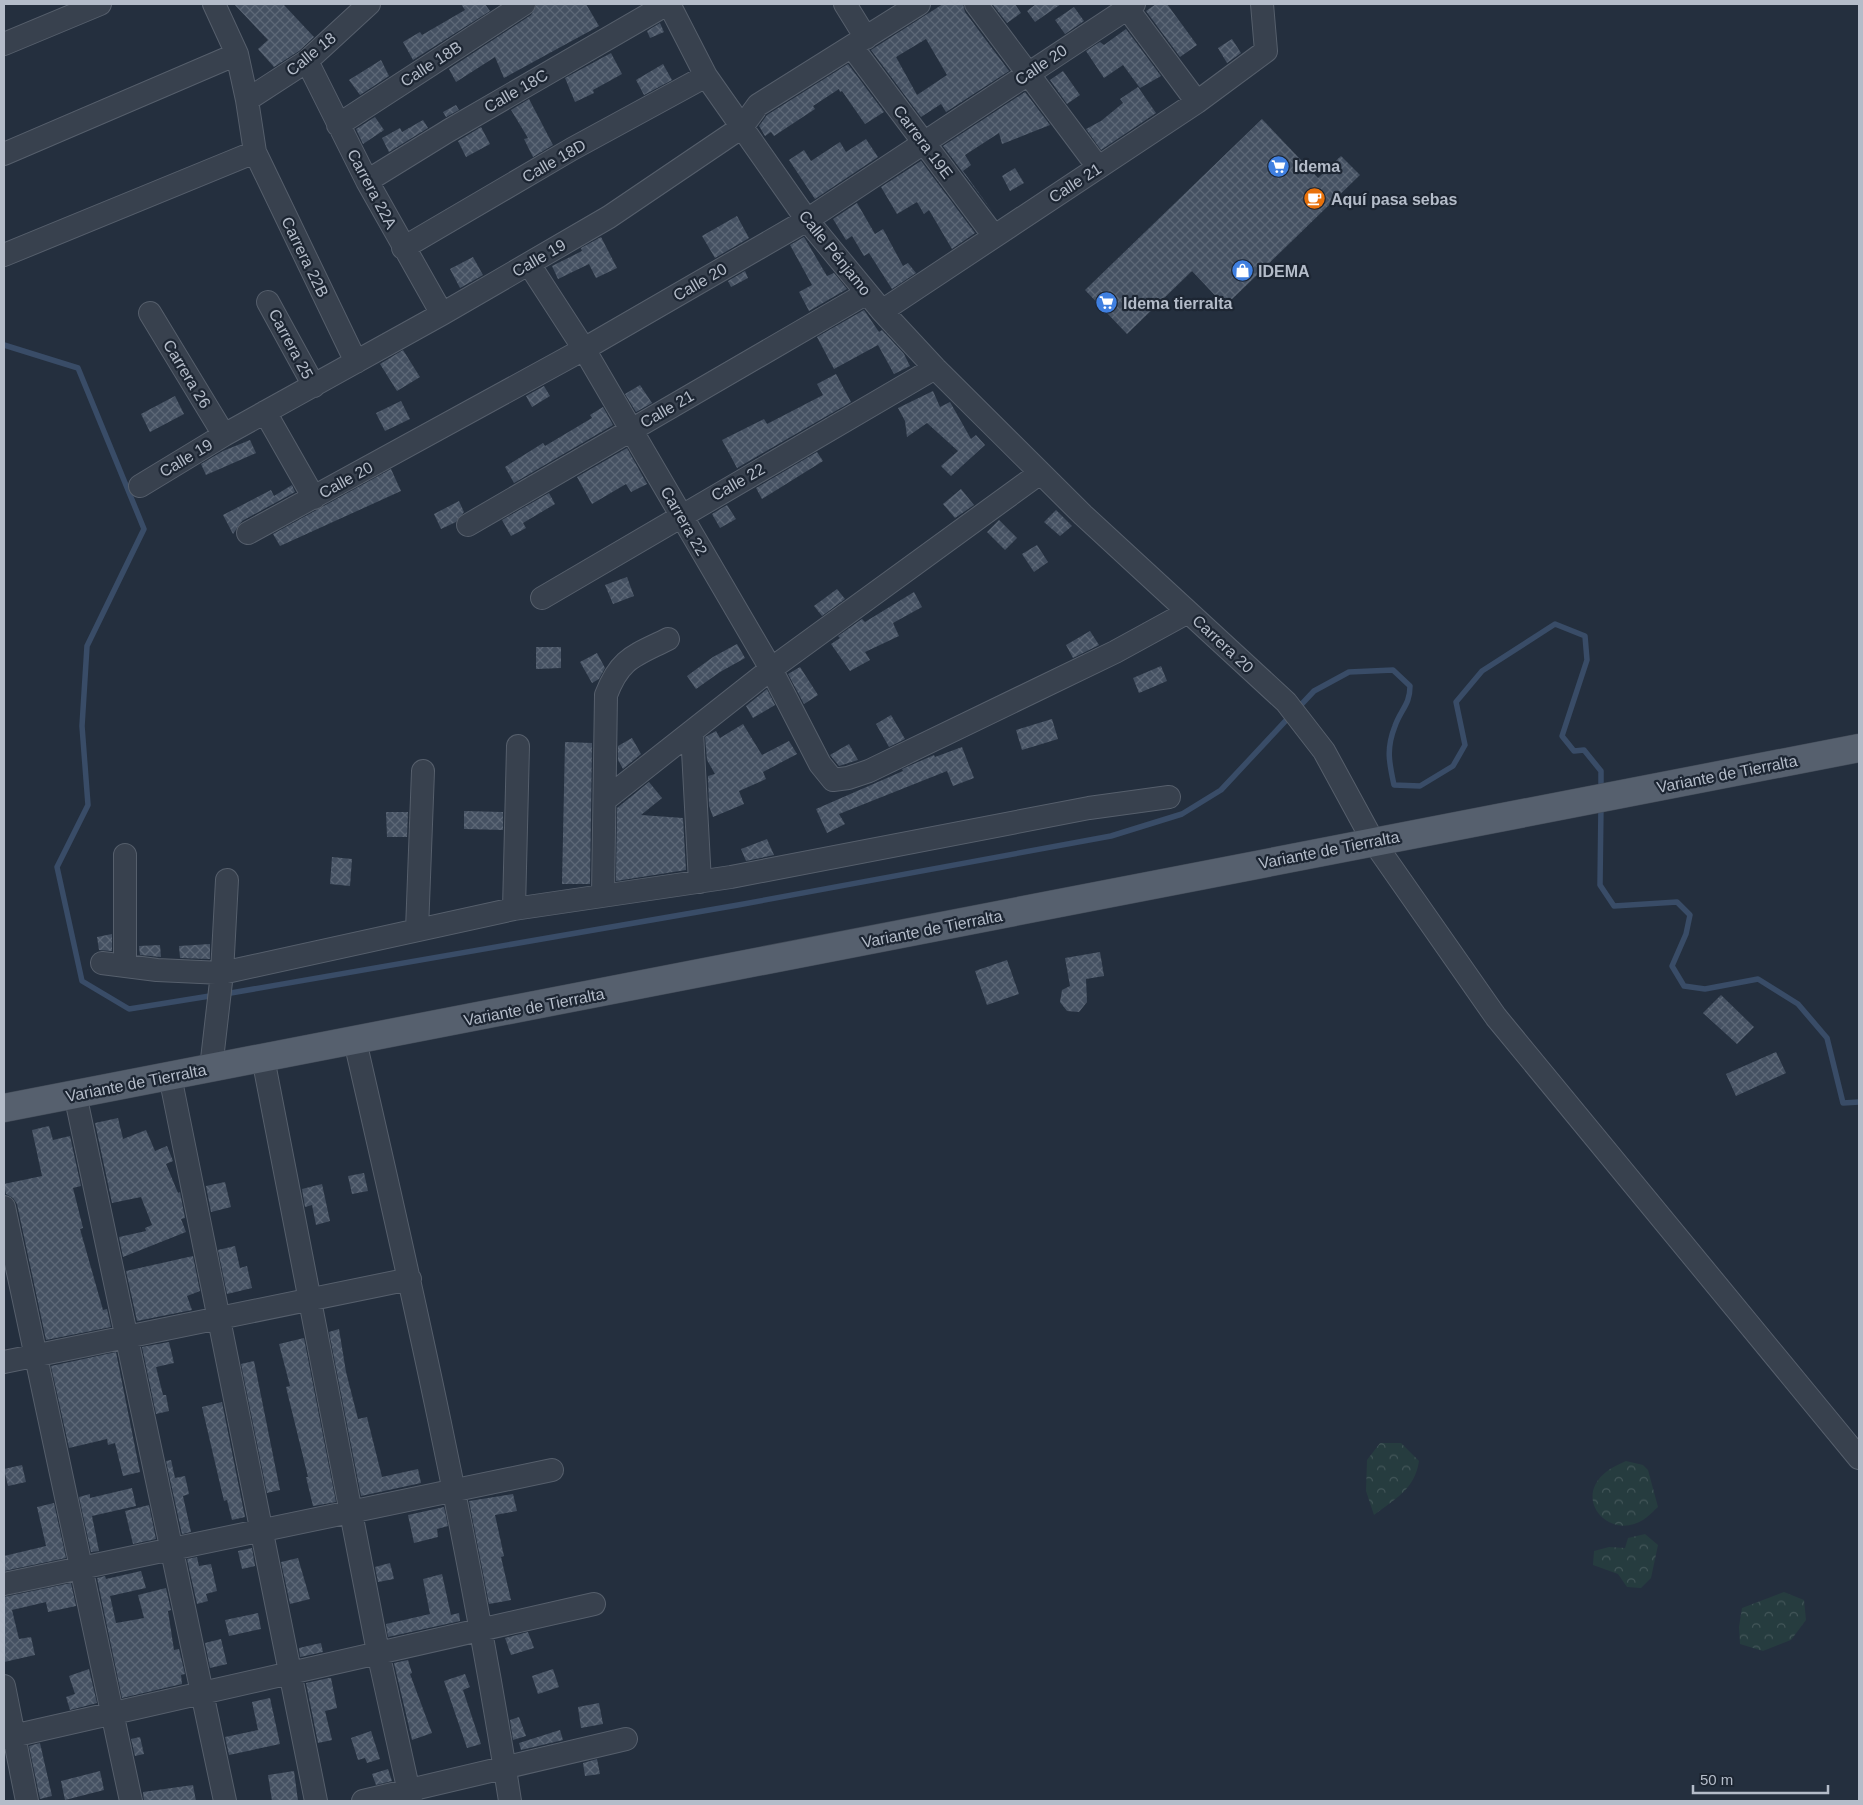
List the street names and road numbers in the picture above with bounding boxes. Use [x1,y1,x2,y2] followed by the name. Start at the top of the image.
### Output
[283,29,339,79] street label: Calle 18
[397,38,465,90] street label: Calle 18B
[1012,41,1070,88] street label: Calle 20
[481,66,551,116] street label: Calle 18C
[890,102,956,182] street label: Carrera 19E
[519,136,589,186] street label: Calle 18D
[344,147,400,232] street label: Carrera 22A
[1046,160,1104,206] street label: Calle 21
[796,207,874,299] street label: Calle Pénjamo
[278,214,332,300] street label: Carrera 22B
[509,236,569,280] street label: Calle 19
[670,260,730,304] street label: Calle 20
[266,306,317,382] street label: Carrera 25
[160,337,214,411] street label: Carrera 26
[637,387,697,431] street label: Calle 21
[156,436,216,480] street label: Calle 19
[316,458,376,502] street label: Calle 20
[708,460,768,504] street label: Calle 22
[658,484,711,558] street label: Carrera 22
[1189,612,1257,676] street label: Carrera 20
[1655,752,1799,796] street label: Variante de Tierralta
[1257,828,1401,872] street label: Variante de Tierralta
[860,907,1004,951] street label: Variante de Tierralta
[462,985,606,1029] street label: Variante de Tierralta
[64,1061,208,1105] street label: Variante de Tierralta

